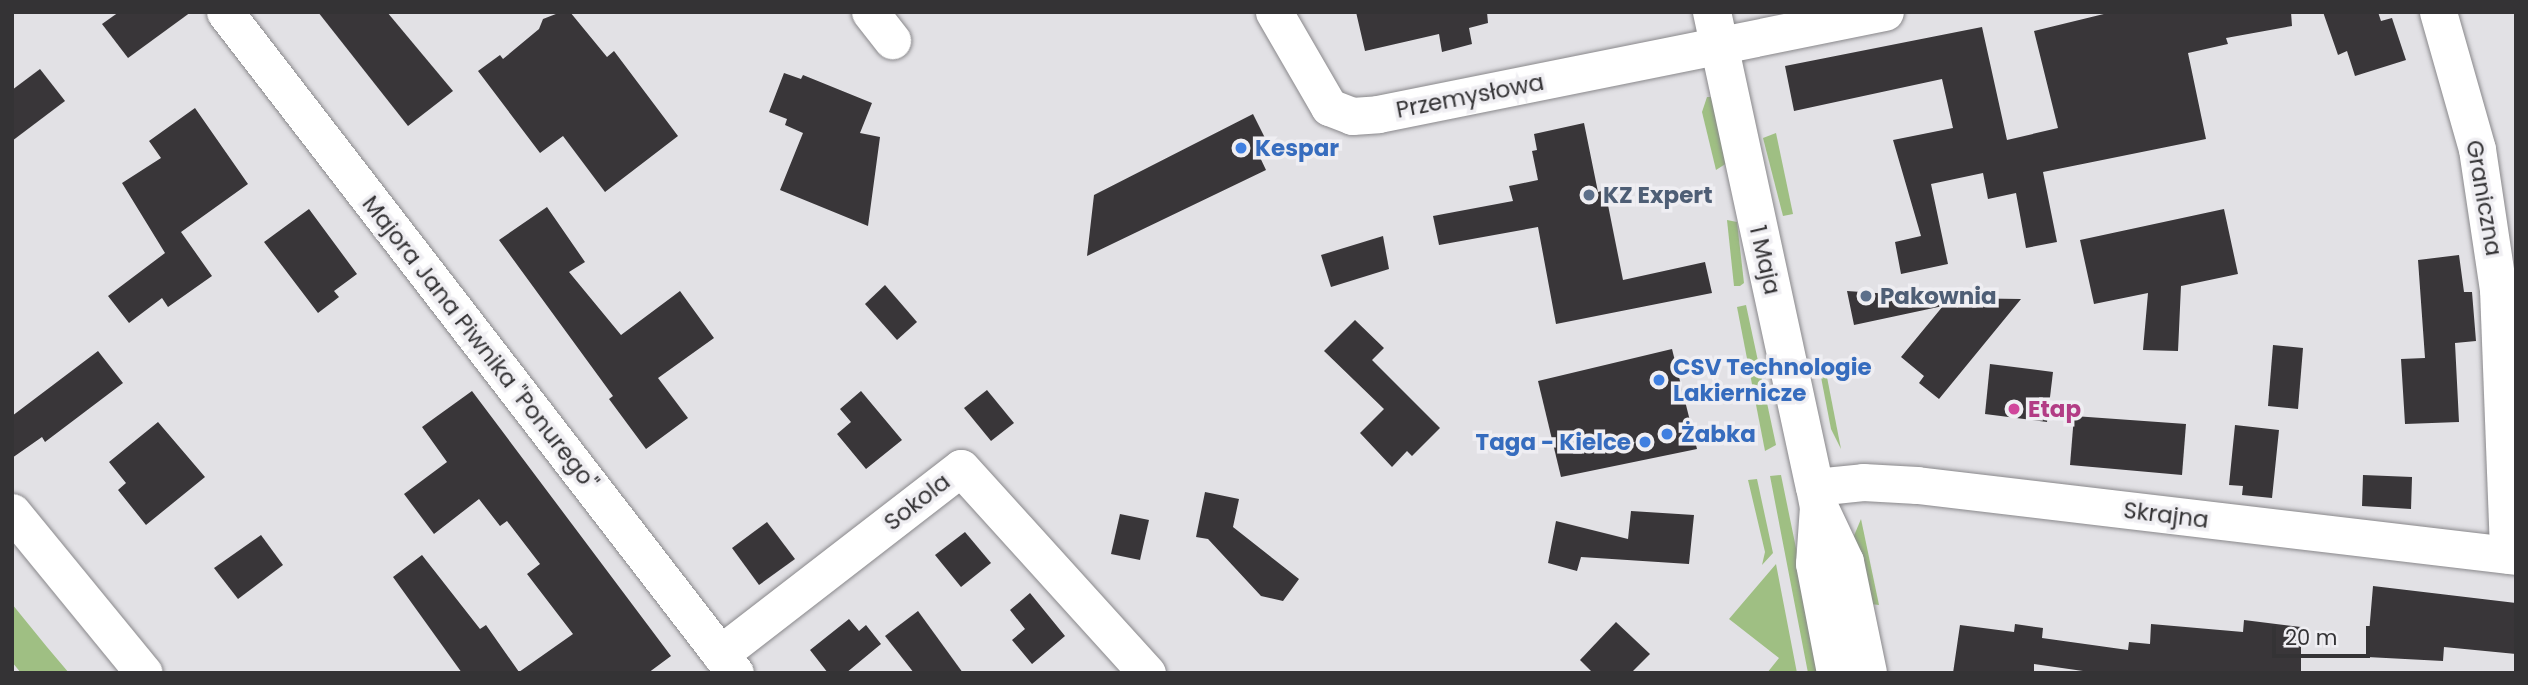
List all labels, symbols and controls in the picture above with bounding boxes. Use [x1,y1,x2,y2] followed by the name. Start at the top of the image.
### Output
[1394,68,1546,124] street label: Przemysłowa
[1255,134,1339,162] place label: Kespar
[2460,138,2508,258] street label: Graniczna
[1233,140,1249,156] marker: Kespar
[1603,181,1713,209] place label: KZ Expert
[1581,187,1597,203] marker: KZ Expert
[356,190,604,496] street label: Majora Jana Piwnika "Ponurego"
[1744,223,1786,297] street label: 1 Maja
[1880,282,1997,310] place label: Pakownia
[1858,288,1874,304] marker: Pakownia
[1673,353,1872,407] place label: CSV Technologie Lakiernicze
[1651,372,1667,388] marker: CSV Technologie Lakiernicze
[2028,395,2081,423] place label: Etap
[2006,401,2022,417] marker: Etap
[1681,420,1756,448] place label: Żabka
[1659,426,1675,442] marker: Żabka
[1476,428,1631,456] place label: Taga - Kielce
[1637,434,1653,450] marker: Taga - Kielce
[879,468,955,536] street label: Sokola
[2122,496,2210,534] street label: Skrajna
[2276,612,2374,656] scale bar
[2285,623,2338,652] text: 20 m

